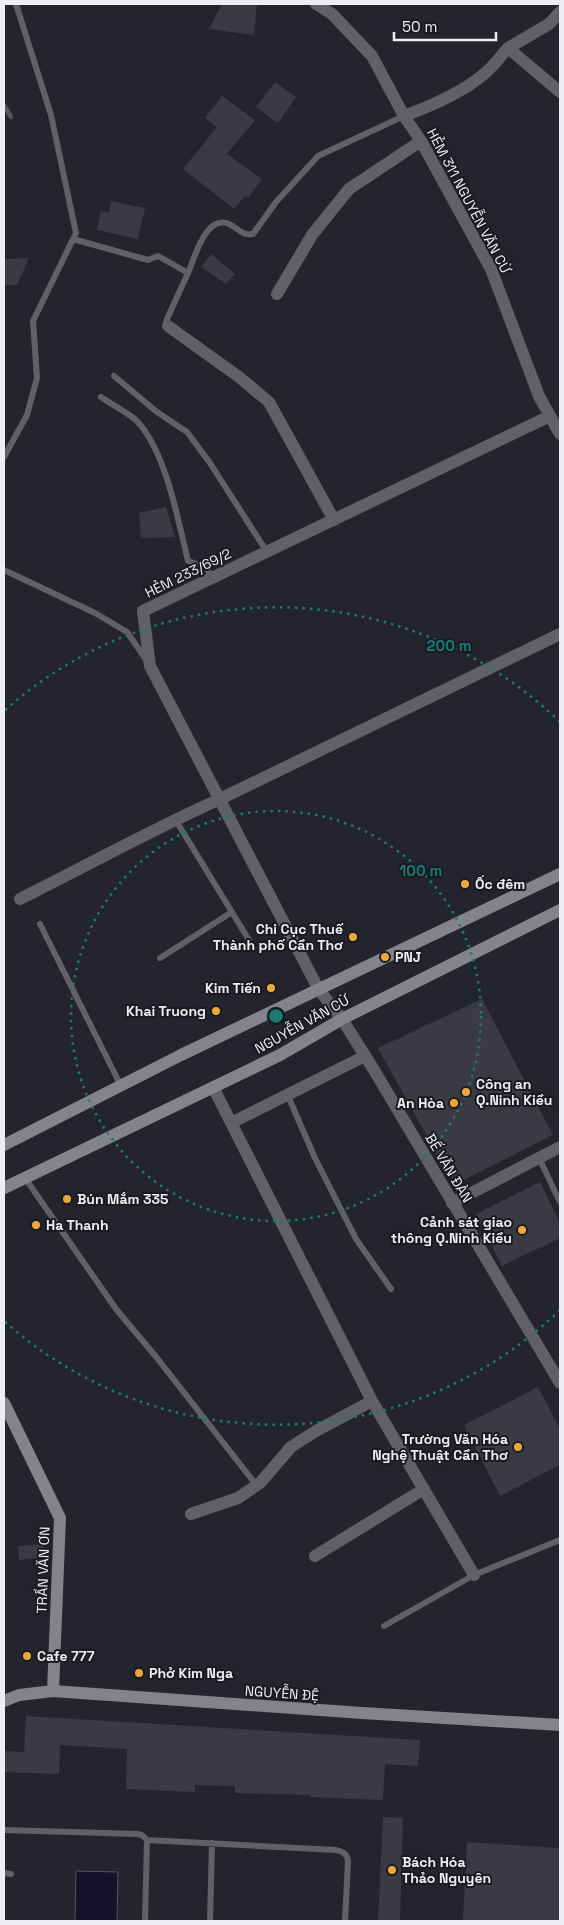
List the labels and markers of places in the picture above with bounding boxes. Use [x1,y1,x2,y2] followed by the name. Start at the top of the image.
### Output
[475,875,525,893] place label: Ốc đêm
[459,878,471,890] marker: Ốc đêm
[213,920,344,954] place label: Chi Cục Thuế Thành phố Cần Thơ
[347,931,359,943] marker: Chi Cục Thuế Thành phố Cần Thơ
[395,948,421,966] place label: PNJ
[379,951,391,963] marker: PNJ
[205,979,261,997] place label: Kim Tiến
[265,982,277,994] marker: Kim Tiến
[126,1002,206,1020] place label: Khai Truong
[210,1005,222,1017] marker: Khai Truong
[267,1007,285,1025] centre of rings
[476,1075,552,1109] place label: Công an Q.Ninh Kiều
[460,1086,472,1098] marker: Công an Q.Ninh Kiều
[397,1094,444,1112] place label: An Hòa
[448,1097,460,1109] marker: An Hòa
[77,1190,168,1208] place label: Bún Mắm 335
[61,1193,73,1205] marker: Bún Mắm 335
[391,1213,512,1247] place label: Cảnh sát giao thông Q.Ninh Kiều
[46,1216,109,1234] place label: Ha Thanh
[30,1219,42,1231] marker: Ha Thanh
[516,1224,528,1236] marker: Cảnh sát giao thông Q.Ninh Kiều
[372,1430,508,1464] place label: Trường Văn Hóa Nghệ Thuật Cần Thơ
[512,1441,524,1453] marker: Trường Văn Hóa Nghệ Thuật Cần Thơ
[37,1647,95,1665] place label: Cafe 777
[21,1650,33,1662] marker: Cafe 777
[149,1664,233,1682] place label: Phở Kim Nga
[133,1667,145,1679] marker: Phở Kim Nga
[402,1853,491,1887] place label: Bách Hóa Thảo Nguyên
[386,1864,398,1876] marker: Bách Hóa Thảo Nguyên

